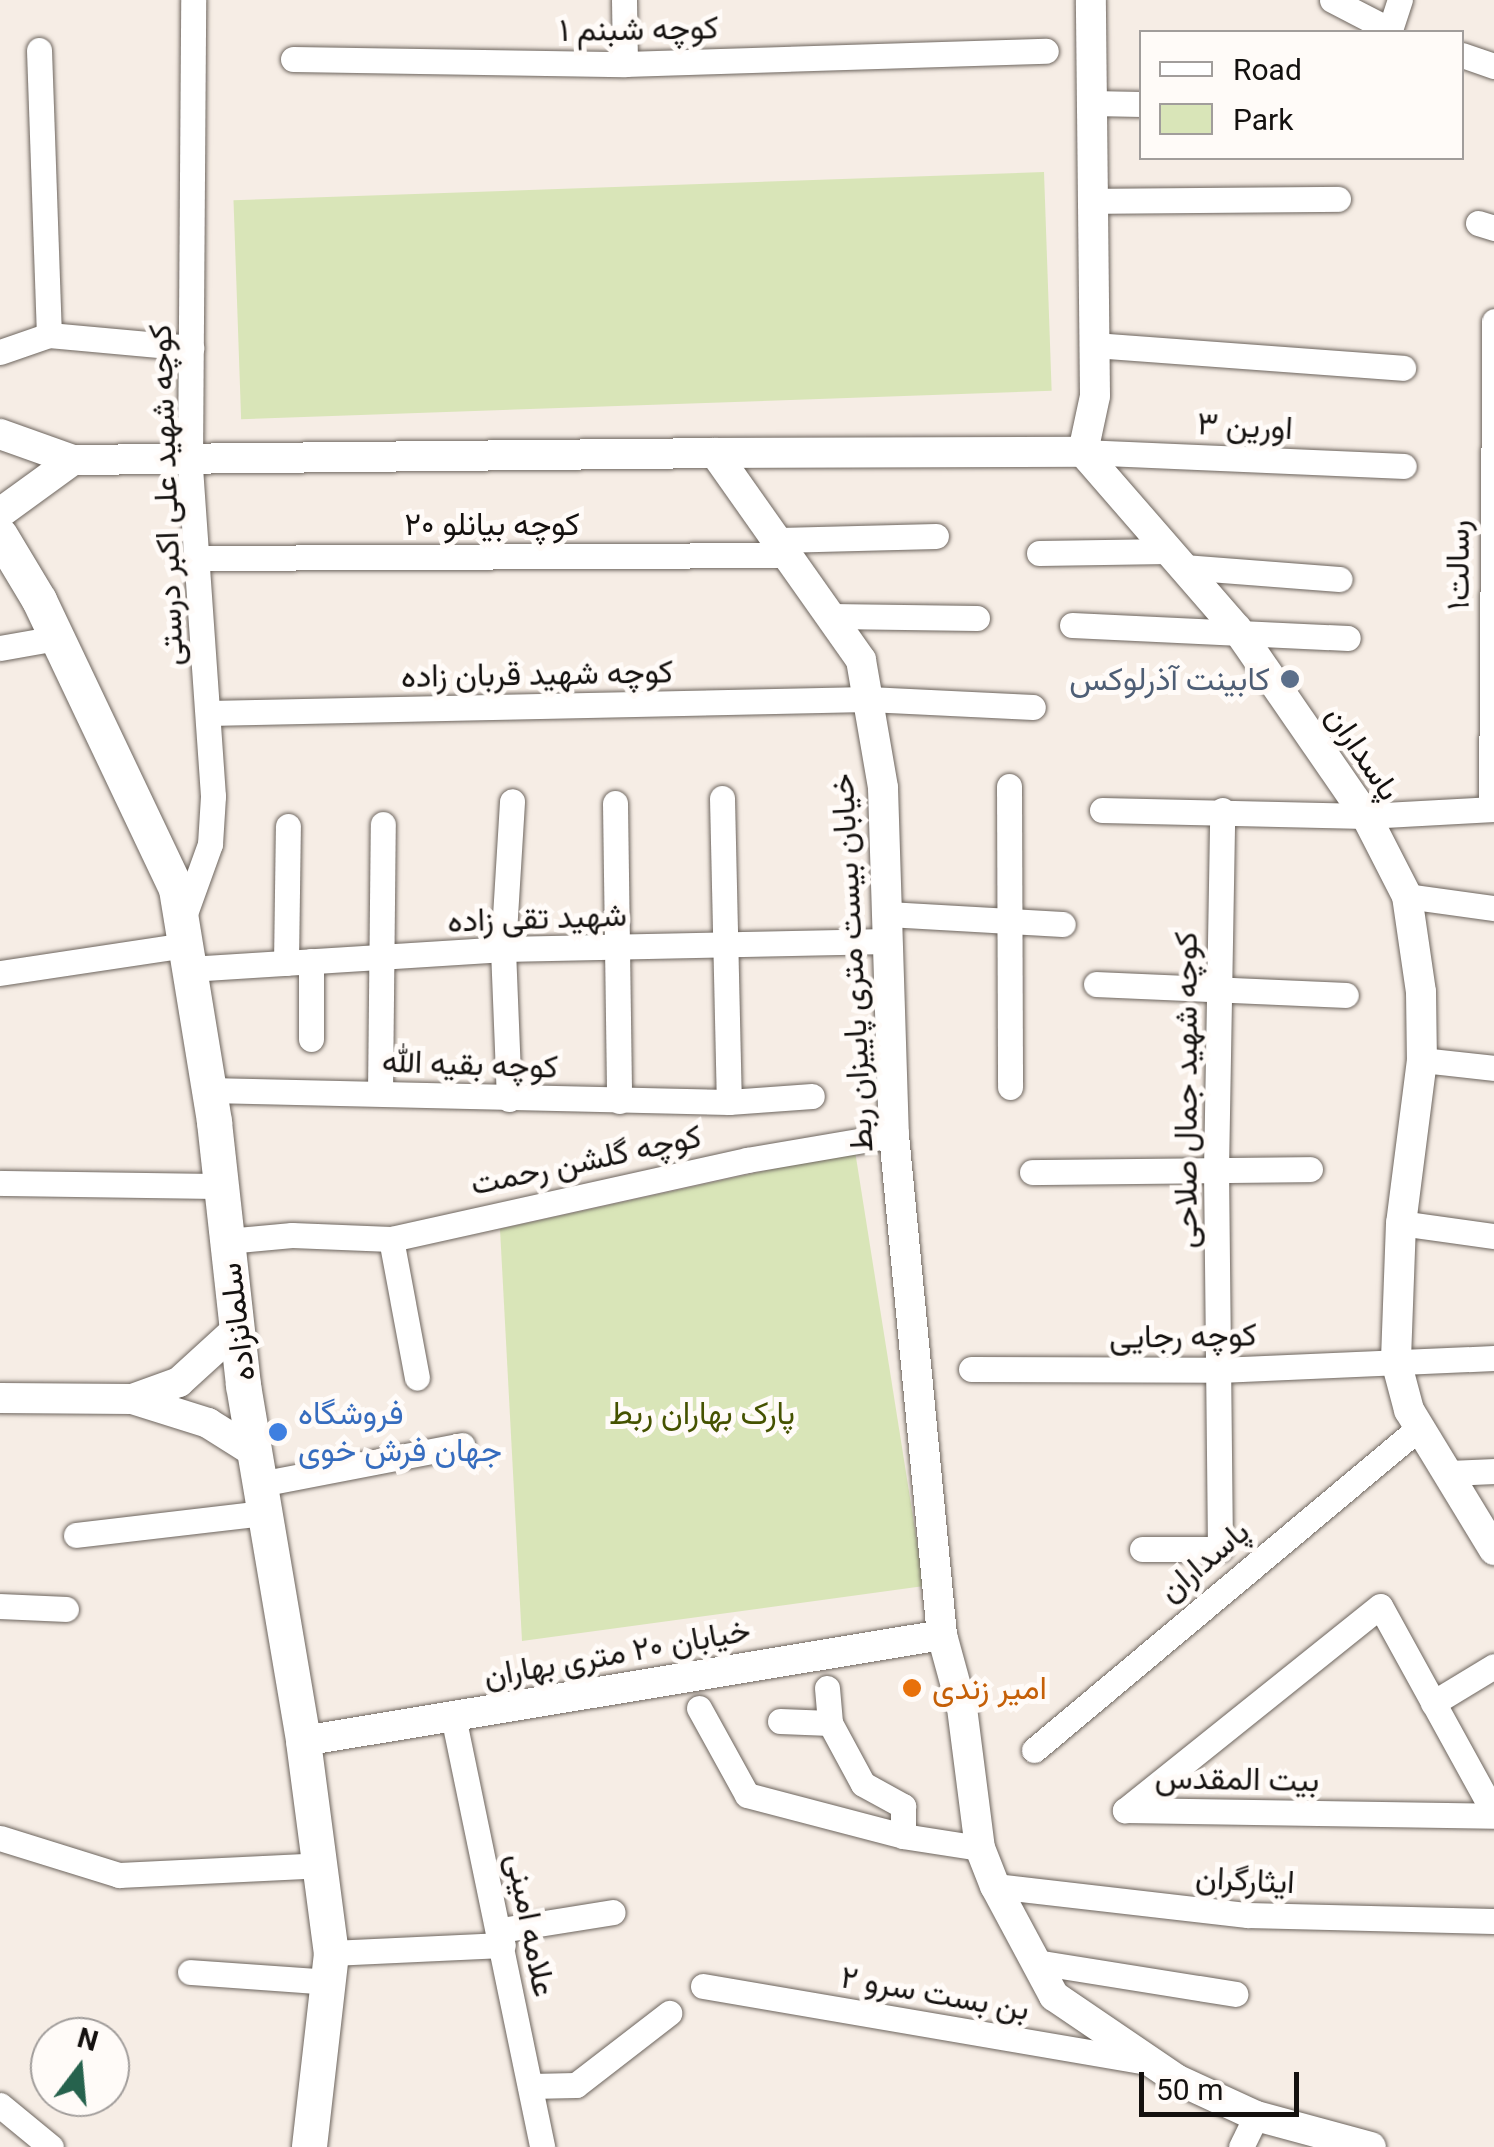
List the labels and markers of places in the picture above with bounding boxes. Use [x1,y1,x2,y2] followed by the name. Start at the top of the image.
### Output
[1069,660,1270,698] place label: کابینت آذرلوکس
[1279,668,1301,690] marker: کابینت آذرلوکس
[298,1395,502,1470] place label: فروشگاه جهان فرش خوی
[267,1421,289,1443] marker: فروشگاه جهان فرش خوی
[932,1669,1047,1707] place label: امیر زندی
[901,1677,923,1699] marker: امیر زندی

